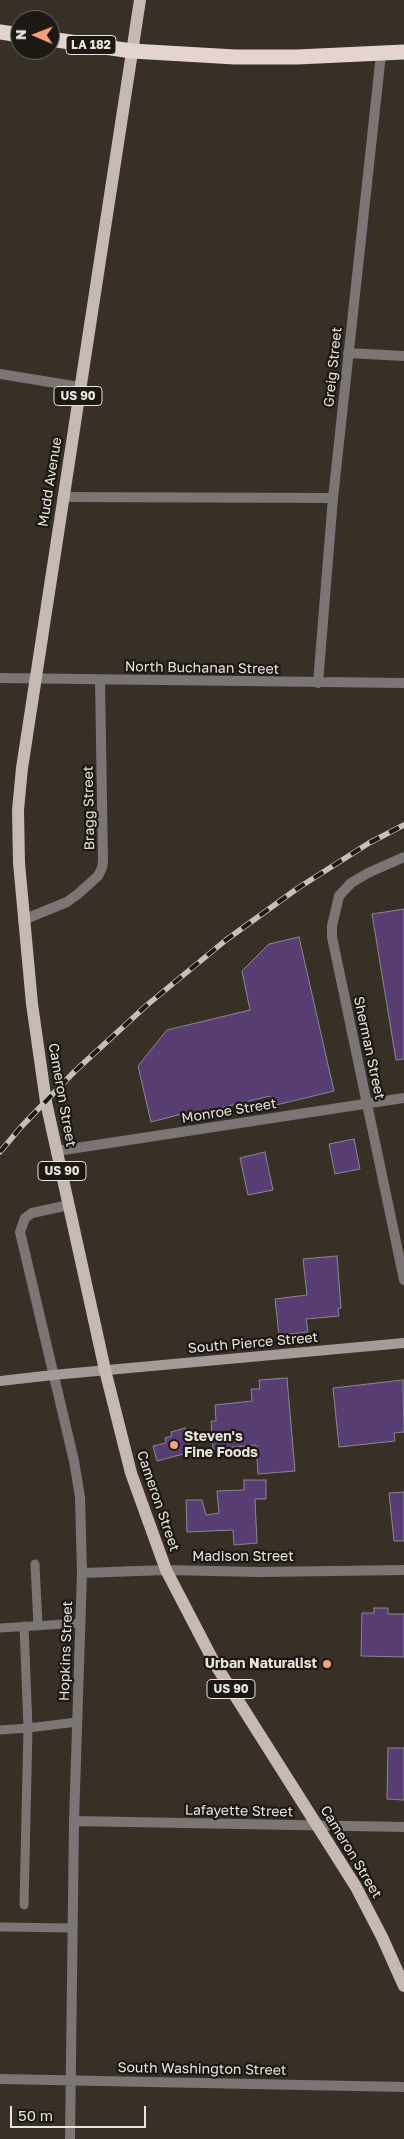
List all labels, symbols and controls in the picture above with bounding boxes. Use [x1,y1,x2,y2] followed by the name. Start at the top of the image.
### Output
[10,10,60,60] north arrow
[12,29,29,40] text: N
[66,36,116,54] road number: LA 182
[320,326,346,408] street label: Greig Street
[54,386,102,406] road number: US 90
[35,436,65,528] street label: Mudd Avenue
[125,658,279,678] street label: North Buchanan Street
[80,765,98,851] street label: Bragg Street
[350,995,388,1101] street label: Sherman Street
[45,1042,79,1148] street label: Cameron Street
[180,1095,278,1127] street label: Monroe Street
[38,1162,86,1180] road number: US 90
[187,1329,319,1357] street label: South Pierce Street
[184,1429,258,1461] place label: Steven's Fine Foods
[168,1439,180,1451] marker: Steven's Fine Foods
[133,1449,183,1553] street label: Cameron Street
[192,1549,294,1565] street label: Madison Street
[56,1601,76,1701] street label: Hopkins Street
[205,1656,317,1672] place label: Urban Naturalist
[321,1658,333,1670] marker: Urban Naturalist
[207,1680,255,1698] road number: US 90
[185,1802,293,1820] street label: Lafayette Street
[317,1803,385,1901] street label: Cameron Street
[117,2059,287,2079] street label: South Washington Street
[12,2096,149,2128] scale bar
[18,2106,53,2124] text: 50 m

